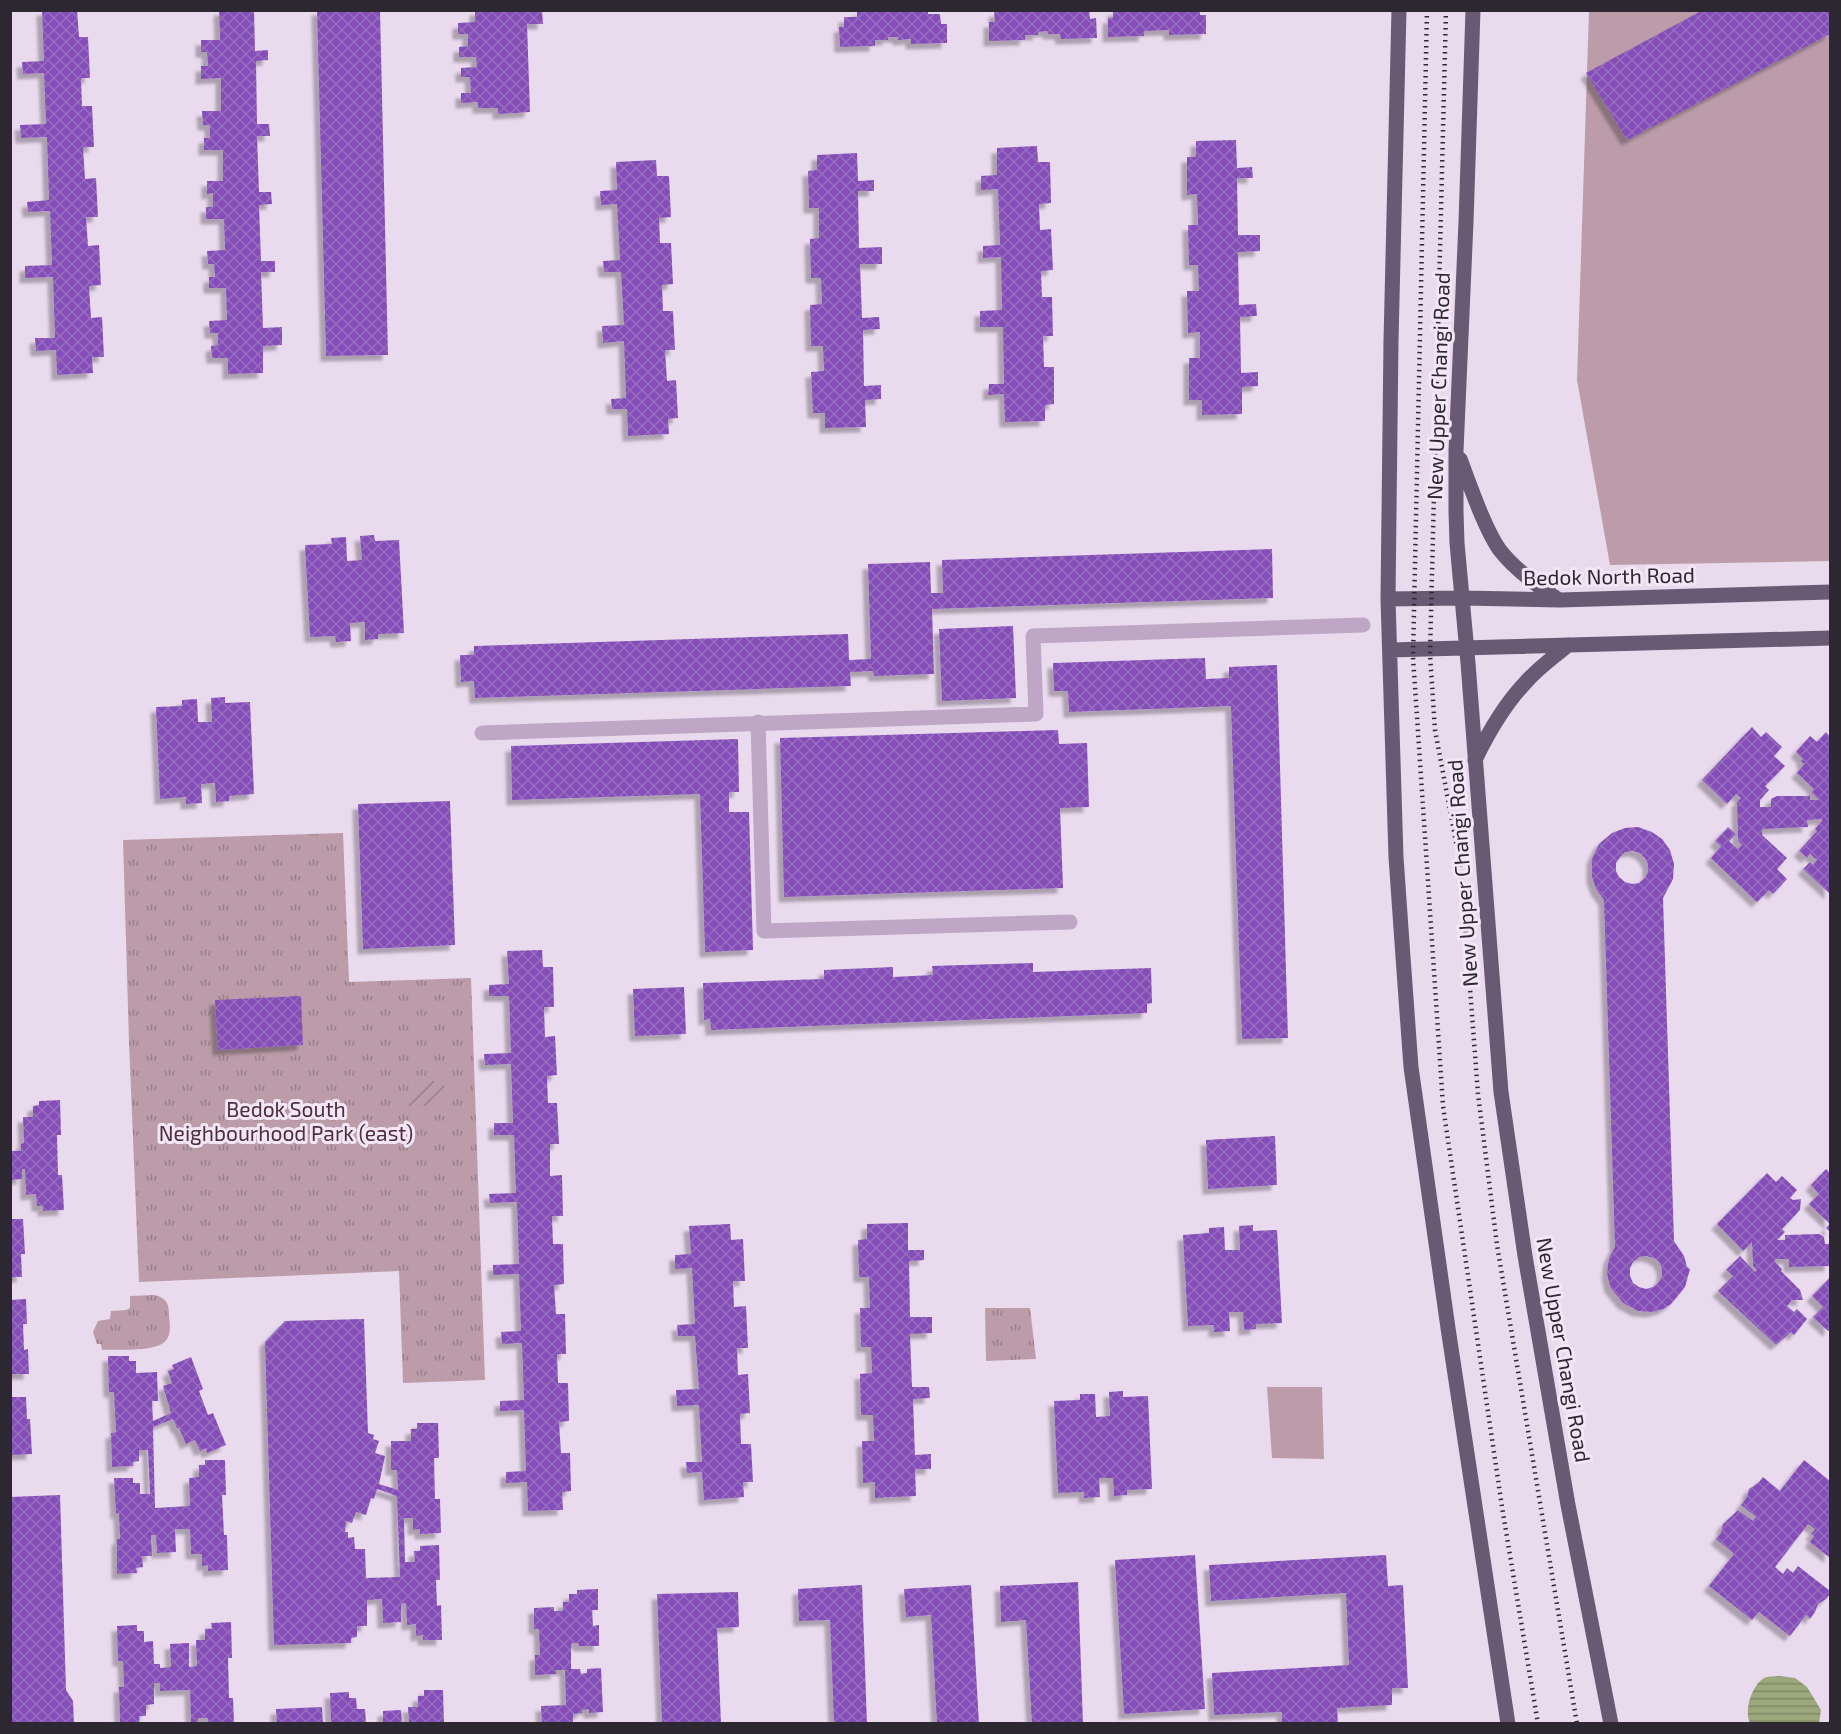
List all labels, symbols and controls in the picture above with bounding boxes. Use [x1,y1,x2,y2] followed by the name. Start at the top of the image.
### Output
[1421,272,1454,500] street label: New Upper Changi Road
[1523,562,1695,589] street label: Bedok North Road
[1441,759,1482,988] street label: New Upper Changi Road
[159,1096,413,1145] park label: Bedok South Neighbourhood Park (east)
[1532,1235,1597,1464] street label: New Upper Changi Road

